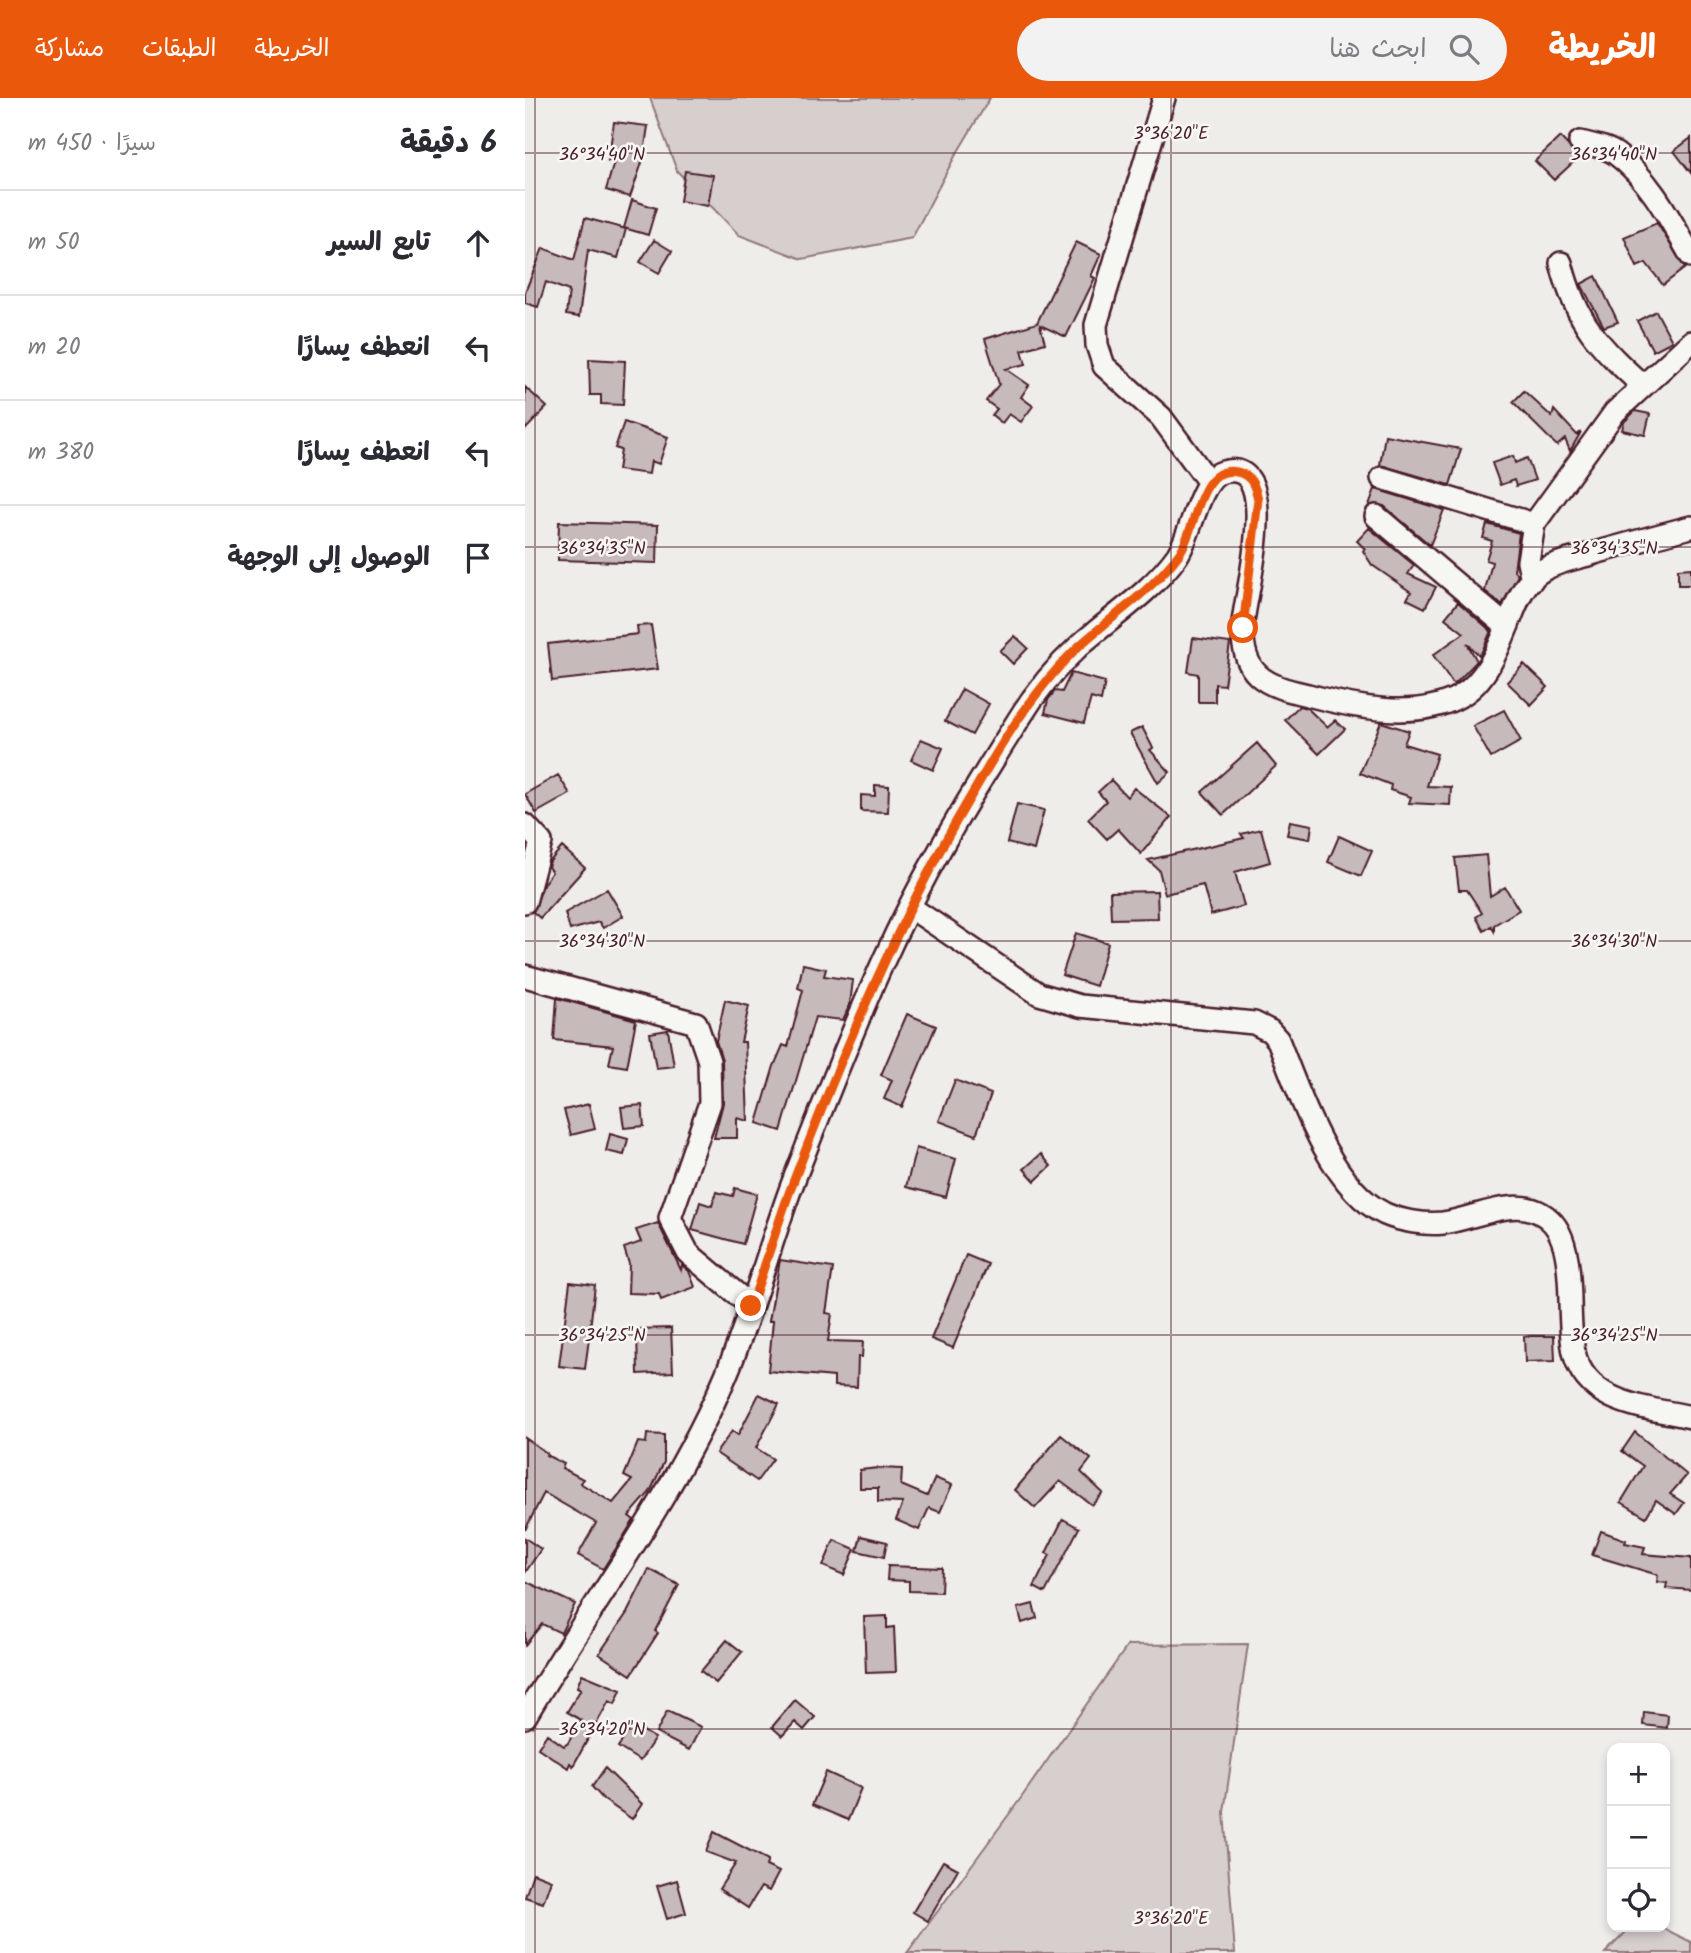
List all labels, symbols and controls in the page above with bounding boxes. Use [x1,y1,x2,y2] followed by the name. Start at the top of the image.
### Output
[1017,18,1507,81] search box
[1549,23,1656,76] text: الخريطة
[1329,29,1427,71] text: ابحث هنا
[35,30,104,69] text: مشاركة
[142,30,217,69] text: الطبقات
[255,30,329,69] text: الخريطة
[1445,30,1483,68] icon: search
[400,120,497,168] text: 6 دقيقة
[1133,120,1209,149] text: 3°36'20"E
[28,126,156,162] text: سيرًا · 450 m
[559,141,645,170] text: 36°34'40"N
[1571,141,1657,170] text: 36°34'40"N
[327,222,430,264] text: تابع السير
[459,224,497,262] icon: ahead
[28,225,79,261] text: 50 m
[297,327,430,369] text: انعطف يسارًا
[459,329,497,367] icon: left
[28,330,80,366] text: 20 m
[297,432,430,474] text: انعطف يسارًا
[459,434,497,472] icon: left
[28,435,94,471] text: 380 m
[558,535,646,564] text: 36°34'35"N
[1570,535,1658,564] text: 36°34'35"N
[227,537,430,579] text: الوصول إلى الوجهة
[459,539,497,577] icon: arrive
[1227,612,1258,643] route start
[559,928,645,957] text: 36°34'30"N
[1571,928,1657,957] text: 36°34'30"N
[735,1290,766,1321] route end
[558,1322,646,1351] text: 36°34'25"N
[1570,1322,1658,1351] text: 36°34'25"N
[559,1716,645,1745] text: 36°34'20"N
[1607,1743,1670,1932] map controls
[1607,1743,1670,1806] button: +
[1607,1806,1670,1869] button: −
[1607,1869,1670,1932] button: locate
[1133,1905,1209,1934] text: 3°36'20"E

